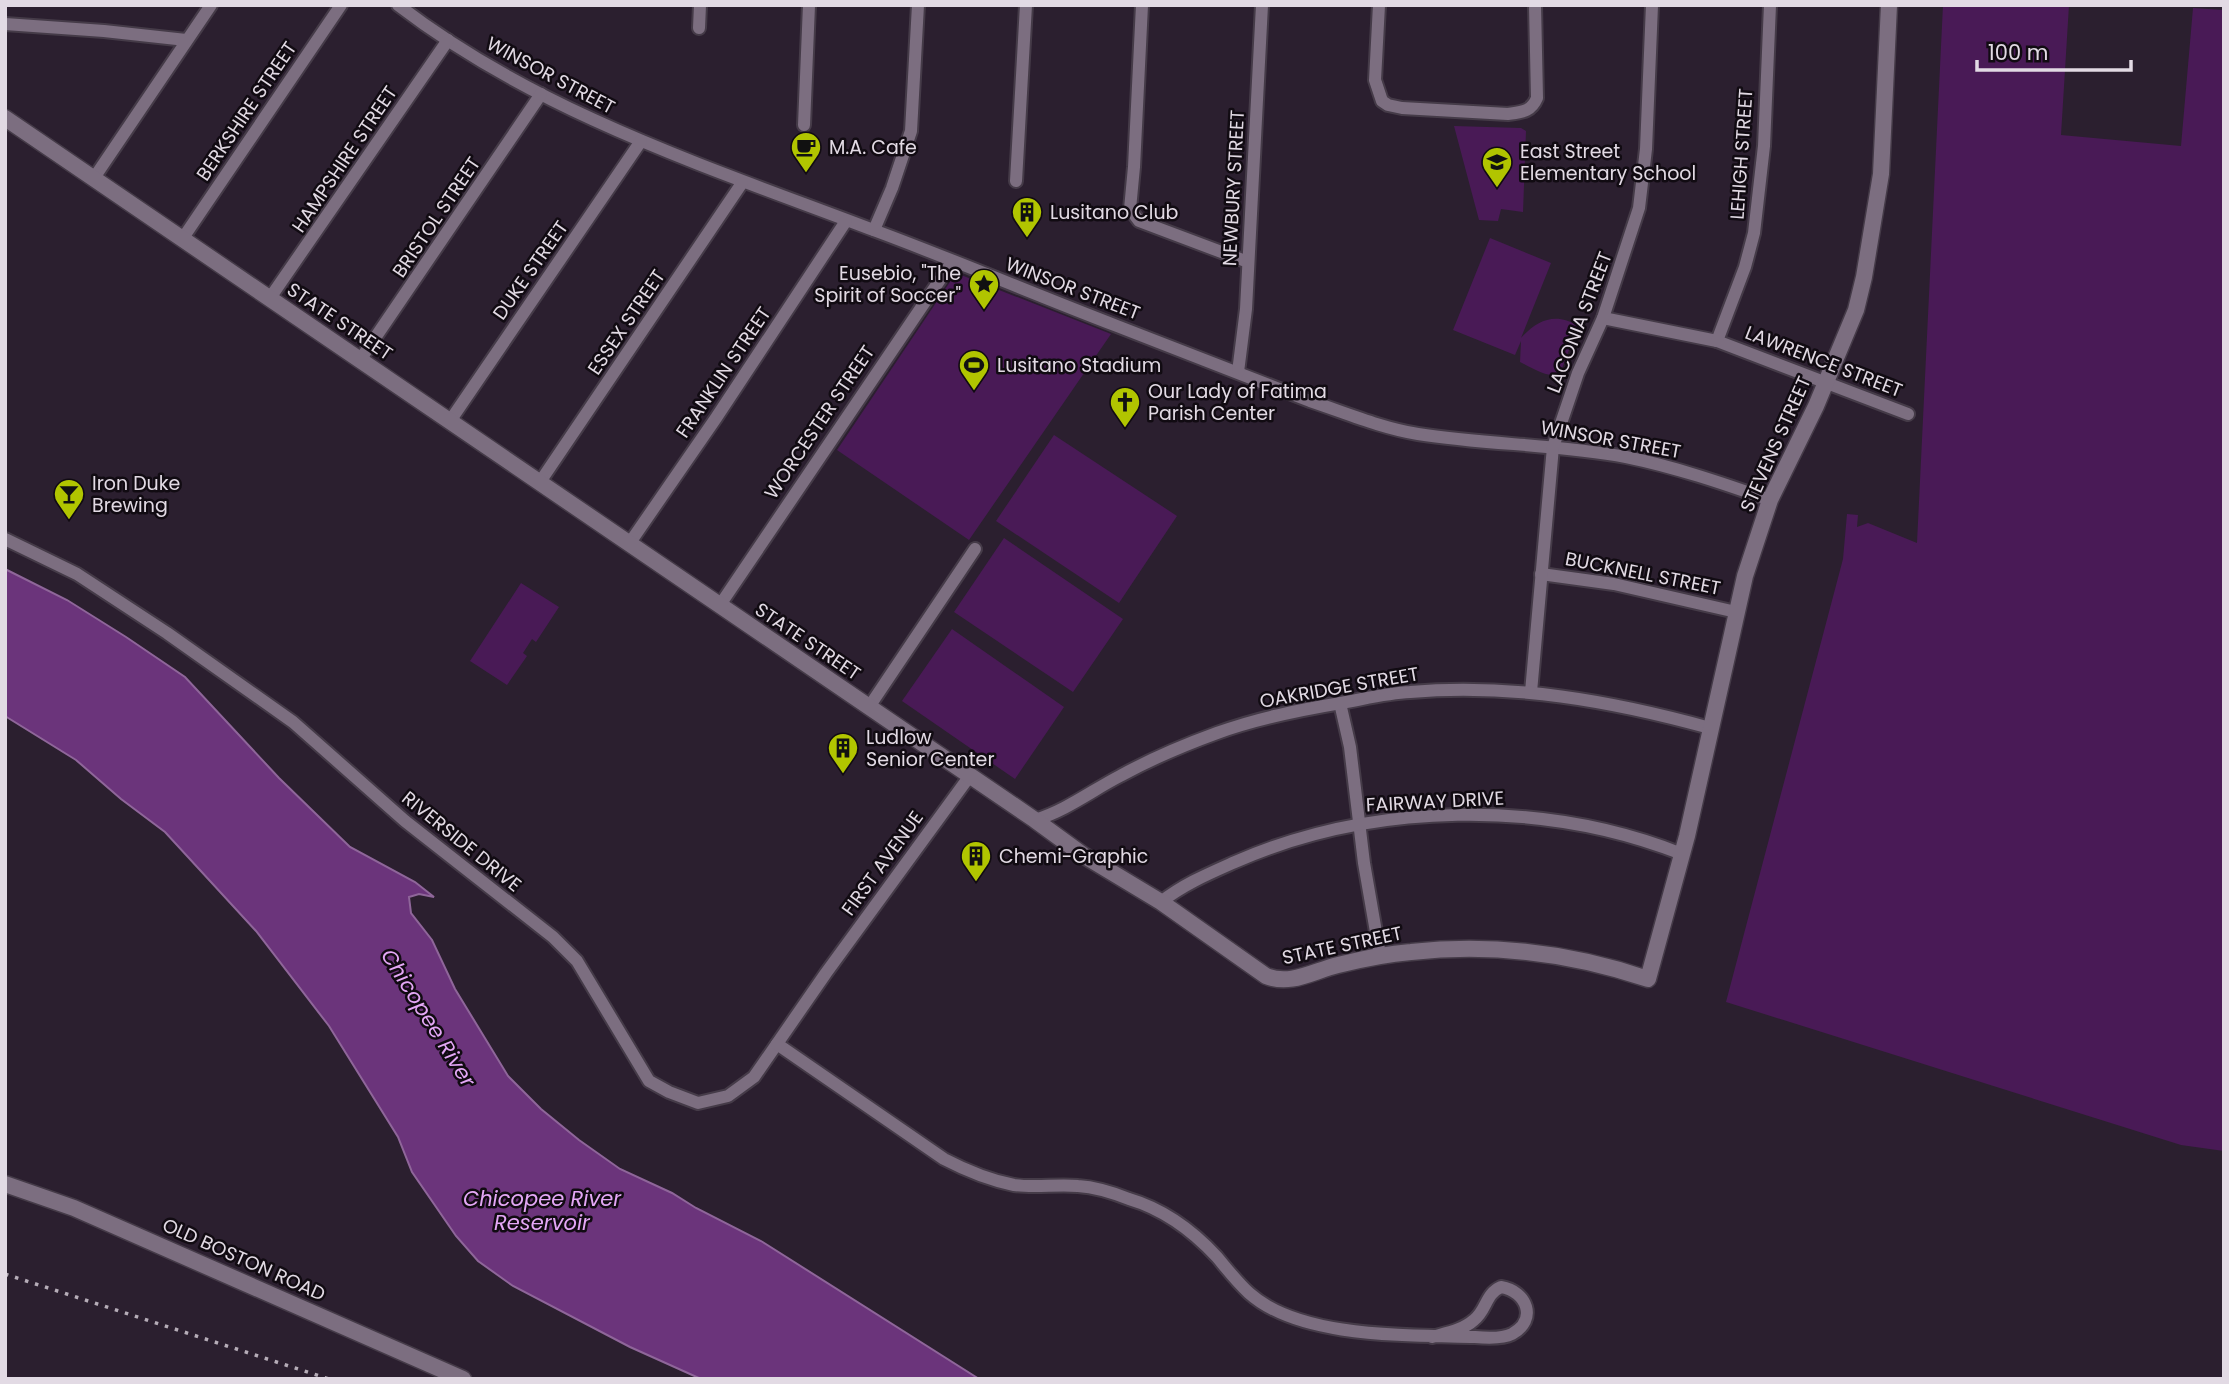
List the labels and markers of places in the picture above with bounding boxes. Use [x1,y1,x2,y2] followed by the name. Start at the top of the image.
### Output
[789,130,823,174] cafe icon: M.A. Cafe
[829,134,917,161] place label: M.A. Cafe
[1520,138,1696,187] place label: East Street Elementary School
[1480,145,1514,189] school or university icon: East Street Elementary School
[1010,195,1044,239] building icon: Lusitano Club
[1050,199,1179,226] place label: Lusitano Club
[814,260,961,309] place label: Eusebio, "The Spirit of Soccer"
[967,267,1001,311] place icon: Eusebio, "The Spirit of Soccer"
[957,348,991,392] sports icon: Lusitano Stadium
[997,352,1161,379] place label: Lusitano Stadium
[1148,378,1327,427] place label: Our Lady of Fatima Parish Center
[1108,385,1142,429] church icon: Our Lady of Fatima Parish Center
[92,470,180,519] place label: Iron Duke Brewing
[52,477,86,521] bar icon: Iron Duke Brewing
[866,724,994,773] place label: Ludlow Senior Center
[826,731,860,775] building icon: Ludlow Senior Center
[959,839,993,883] building icon: Chemi-Graphic
[999,843,1148,870] place label: Chemi-Graphic

